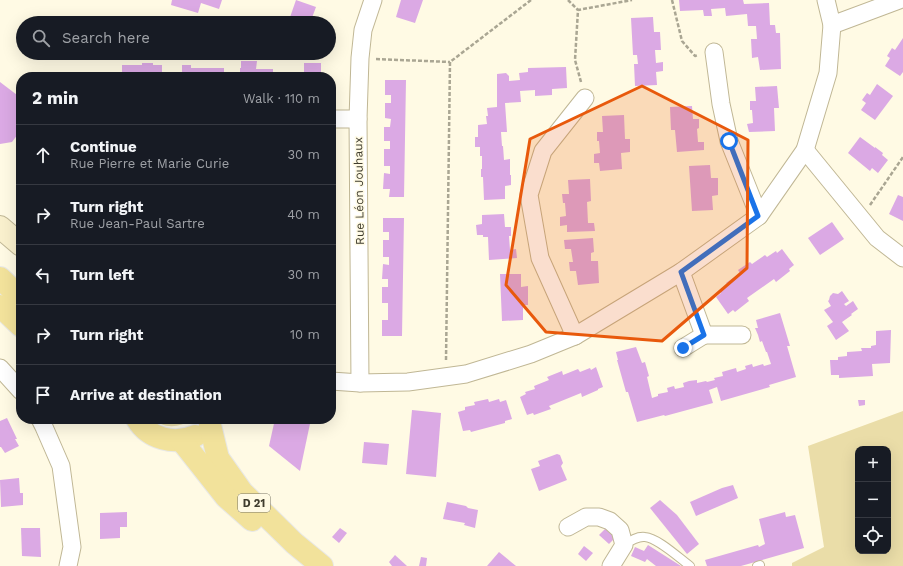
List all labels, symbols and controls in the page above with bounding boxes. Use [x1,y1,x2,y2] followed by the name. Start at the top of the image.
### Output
[16,16,336,60] search box
[30,27,52,49] icon: search
[62,29,150,47] text: Search here
[32,88,78,108] text: 2 min
[243,91,320,106] text: Walk · 110 m
[720,132,738,150] route start
[351,137,367,245] street label: Rue Léon Jouhaux
[70,138,137,156] text: Continue
[32,144,54,166] icon: ahead
[288,147,320,162] text: 30 m
[70,156,229,171] text: Rue Pierre et Marie Curie
[70,198,143,216] text: Turn right
[32,204,54,226] icon: right
[287,207,320,222] text: 40 m
[70,216,205,231] text: Rue Jean-Paul Sartre
[32,264,54,286] icon: left
[70,266,134,284] text: Turn left
[288,267,320,282] text: 30 m
[32,324,54,346] icon: right
[70,326,143,344] text: Turn right
[290,327,320,342] text: 10 m
[674,339,692,357] route end
[32,384,54,406] icon: arrive
[70,386,222,404] text: Arrive at destination
[855,446,891,554] map controls
[855,446,891,482] button: +
[855,482,891,518] button: −
[238,494,270,512] road number: D 21
[855,518,891,554] button: locate

